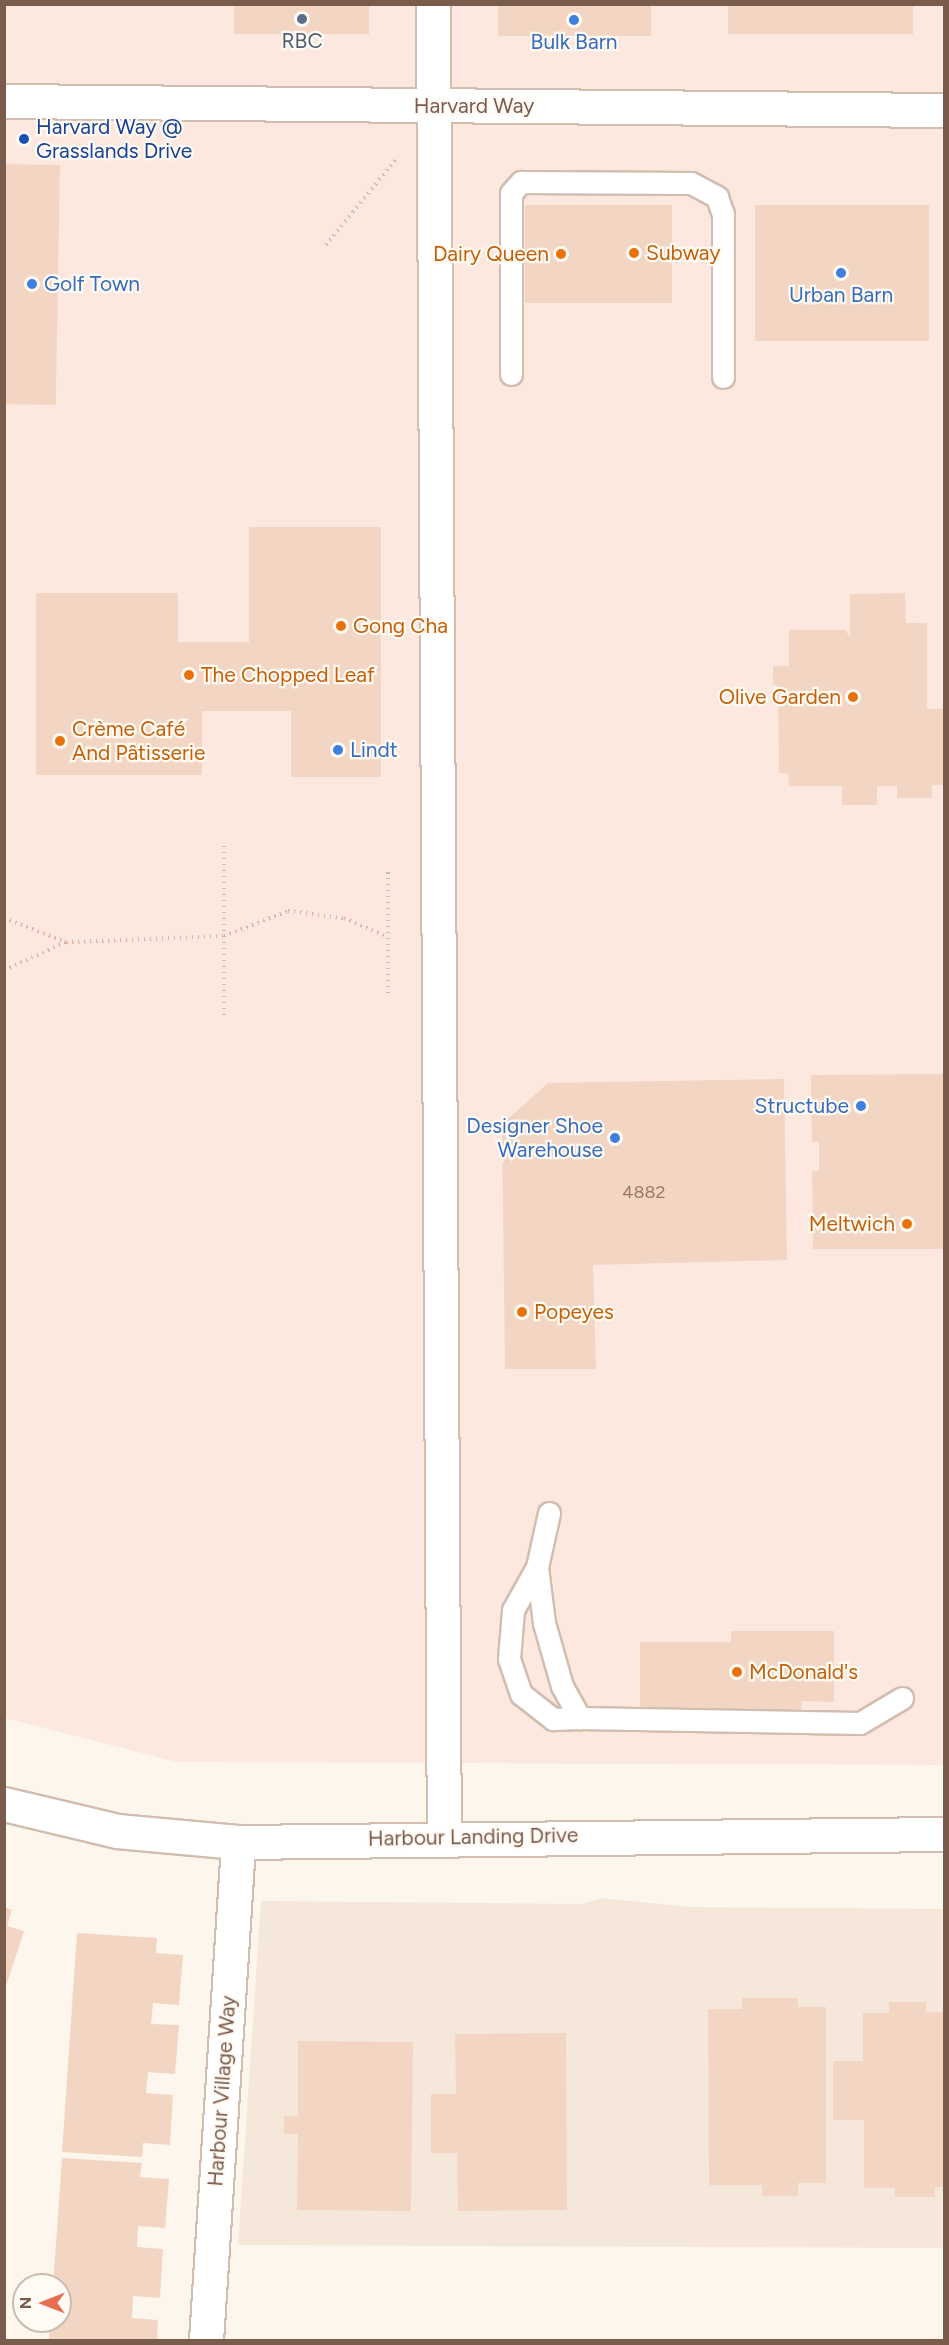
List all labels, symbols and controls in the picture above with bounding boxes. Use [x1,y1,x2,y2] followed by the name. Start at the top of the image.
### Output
[295,12,309,26] marker: RBC
[567,13,581,27] marker: Bulk Barn
[281,28,323,54] place label: RBC
[531,29,617,55] place label: Bulk Barn
[414,93,534,119] street label: Harvard Way
[36,114,192,164] place label: Harvard Way @ Grasslands Drive
[17,132,31,146] marker: Harvard Way @ Grasslands Drive
[646,240,720,266] place label: Subway
[433,241,549,267] place label: Dairy Queen
[627,246,641,260] marker: Subway
[554,247,568,261] marker: Dairy Queen
[834,266,848,280] marker: Urban Barn
[44,271,140,297] place label: Golf Town
[25,277,39,291] marker: Golf Town
[789,282,893,308] place label: Urban Barn
[353,613,448,639] place label: Gong Cha
[334,619,348,633] marker: Gong Cha
[201,662,375,688] place label: The Chopped Leaf
[182,668,196,682] marker: The Chopped Leaf
[719,684,841,710] place label: Olive Garden
[846,690,860,704] marker: Olive Garden
[72,716,205,766] place label: Crème Café And Pâtisserie
[53,734,67,748] marker: Crème Café And Pâtisserie
[350,737,398,763] place label: Lindt
[331,743,345,757] marker: Lindt
[755,1093,849,1119] place label: Structube
[854,1099,868,1113] marker: Structube
[466,1113,603,1163] place label: Designer Shoe Warehouse
[608,1131,622,1145] marker: Designer Shoe Warehouse
[622,1181,666,1203] house number: 4882
[809,1211,895,1237] place label: Meltwich
[900,1217,914,1231] marker: Meltwich
[534,1299,614,1325] place label: Popeyes
[515,1305,529,1319] marker: Popeyes
[749,1659,858,1685] place label: McDonald's
[730,1665,744,1679] marker: McDonald's
[368,1823,578,1851] street label: Harbour Landing Drive
[203,1995,241,2187] street label: Harbour Village Way
[12,2273,72,2333] north arrow
[16,2297,35,2309] text: N

